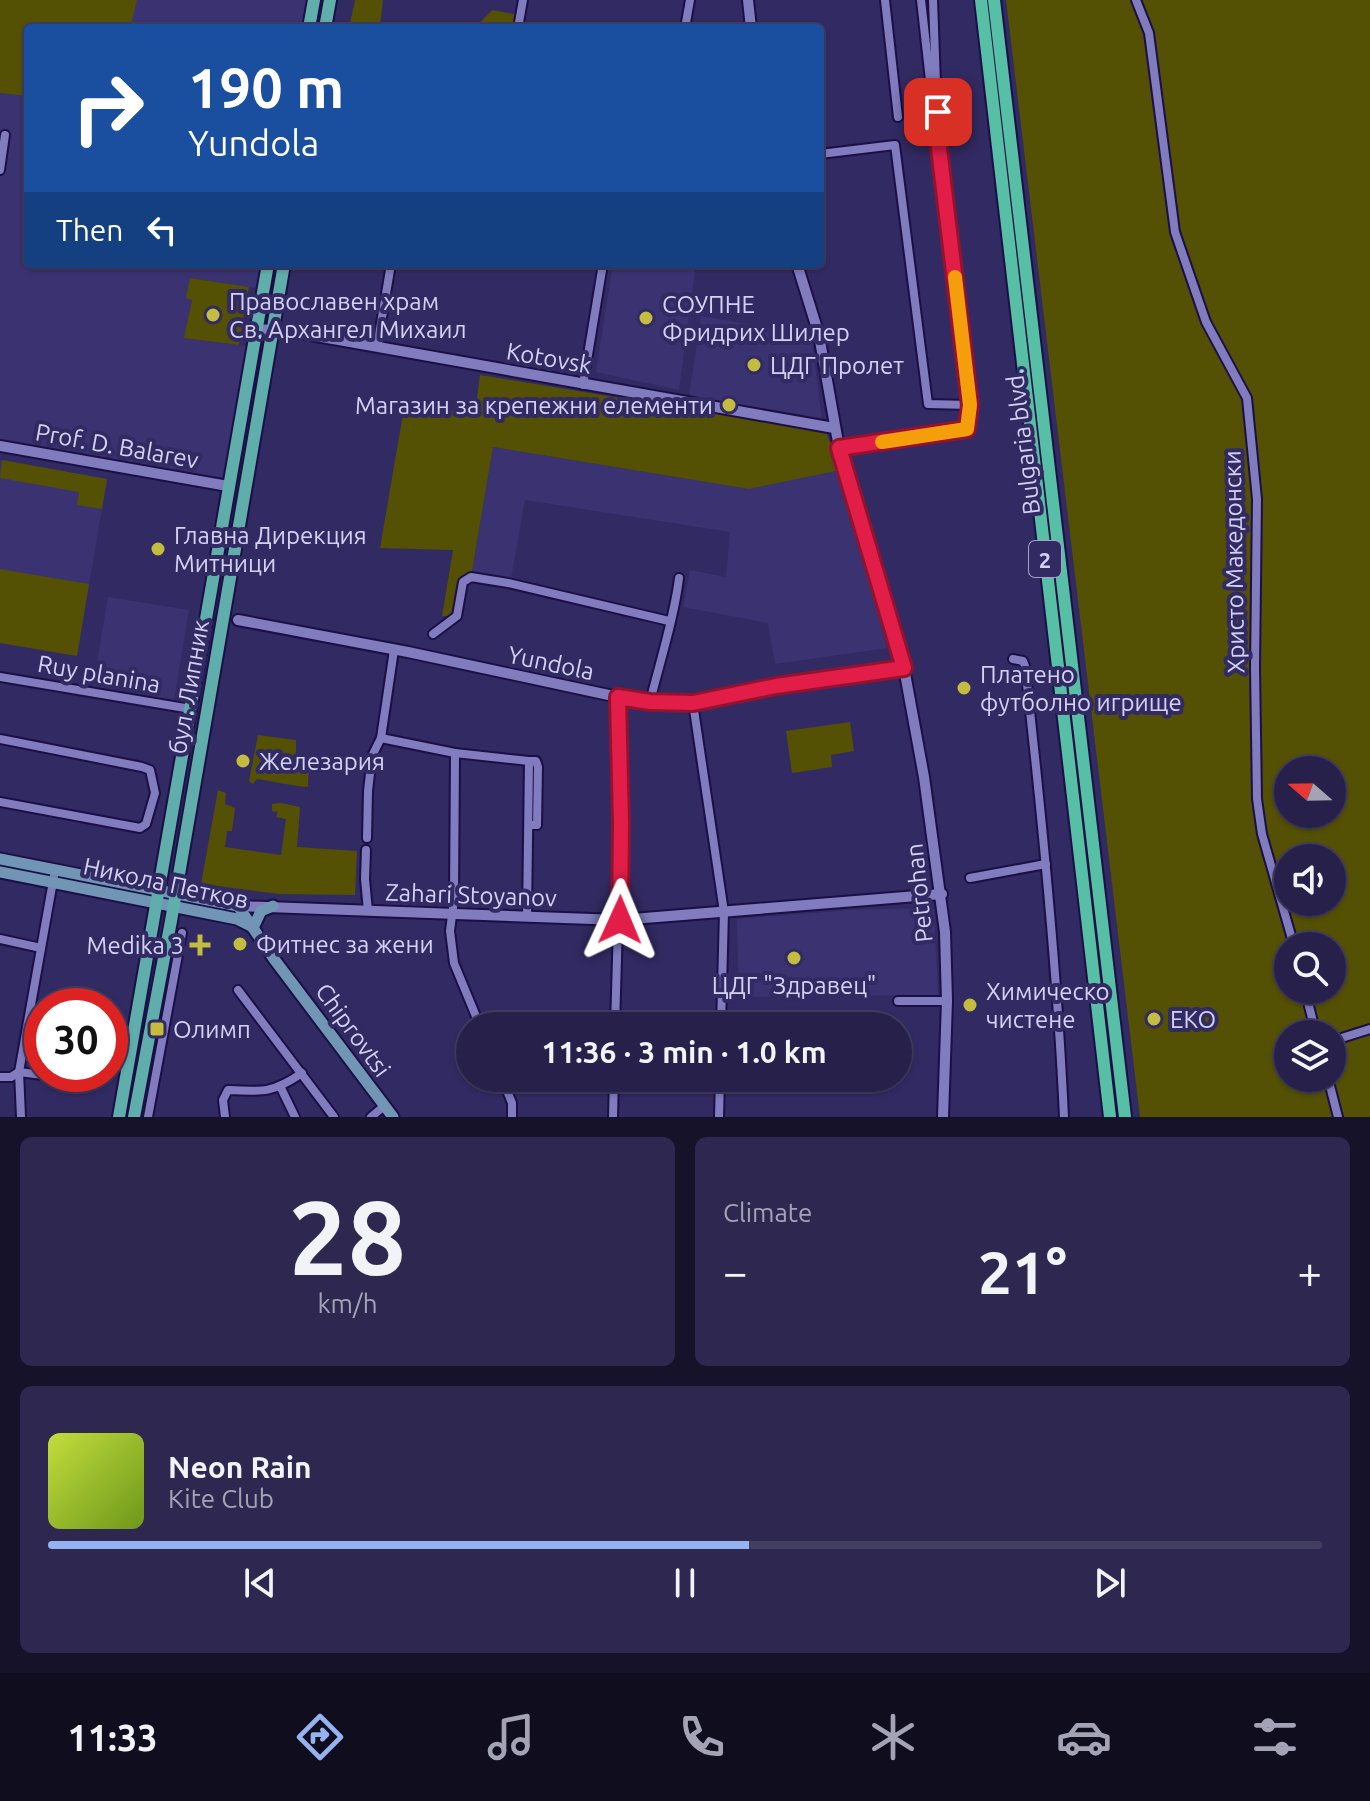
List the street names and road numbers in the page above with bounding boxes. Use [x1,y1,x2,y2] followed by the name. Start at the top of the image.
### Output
[504,337,594,379] street label: Kotovsk
[1001,368,1045,516] street label: Bulgaria blvd.
[33,418,201,474] street label: Prof. D. Balarev
[1219,450,1249,674] street label: Христо Македонски
[1029,541,1061,577] road number: 2
[164,618,214,756] street label: бул. Липник
[505,641,597,685] street label: Yundola
[36,650,162,698] street label: Ruy planina
[900,842,938,944] street label: Petrohan
[81,852,251,914] street label: Никола Петков
[385,879,558,911] street label: Zahari Stoyanov
[310,978,396,1082] street label: Chiprovtsi

